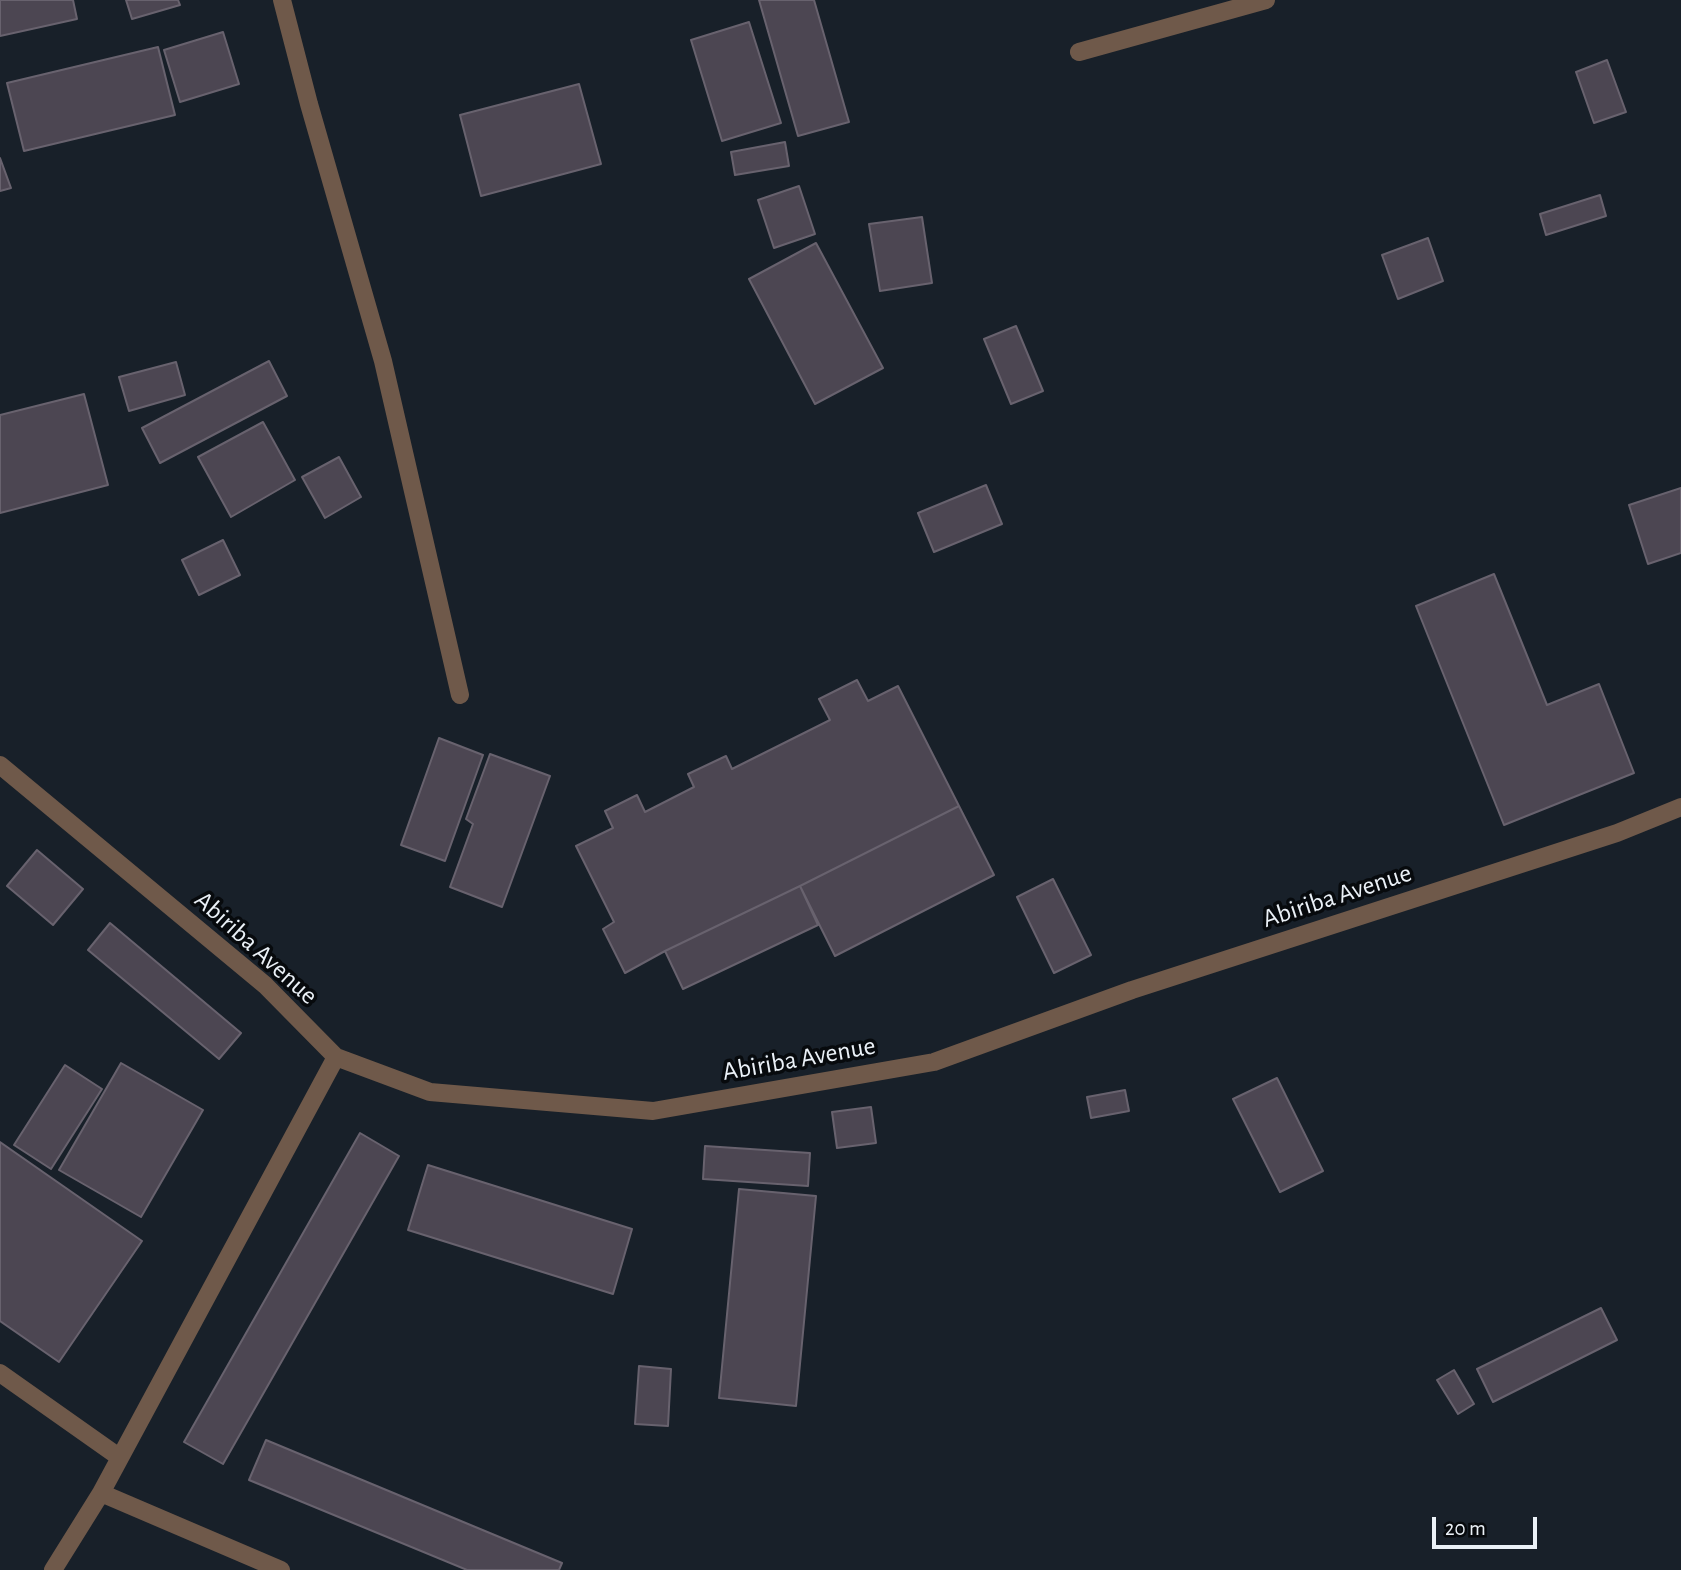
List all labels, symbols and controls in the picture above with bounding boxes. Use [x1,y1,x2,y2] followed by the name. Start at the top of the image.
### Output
[1259,857,1415,935] street label: Abiriba Avenue
[188,885,324,1011] street label: Abiriba Avenue
[720,1030,878,1088] street label: Abiriba Avenue
[1436,1504,1541,1548] scale bar
[1445,1518,1486,1539] text: 20 m

